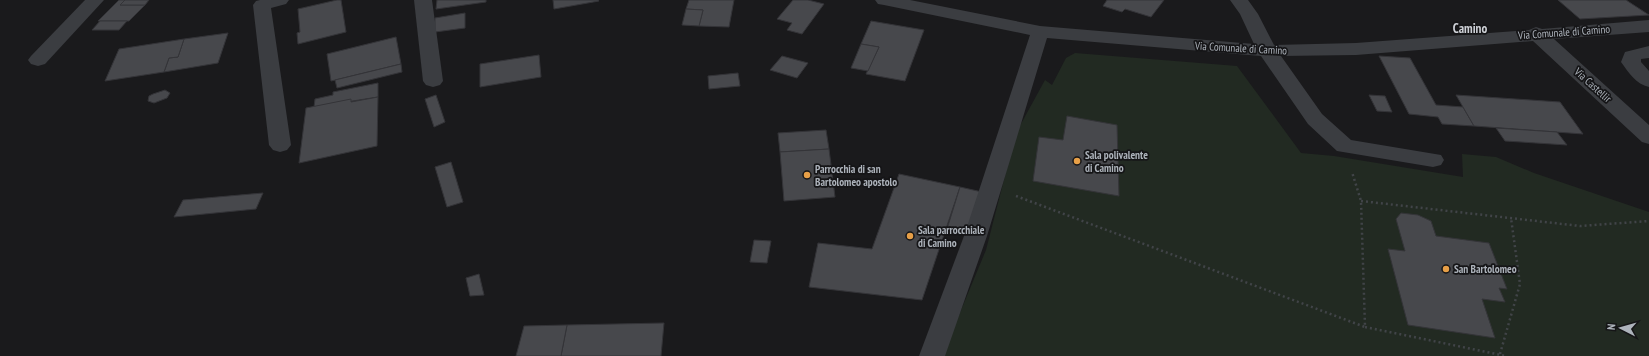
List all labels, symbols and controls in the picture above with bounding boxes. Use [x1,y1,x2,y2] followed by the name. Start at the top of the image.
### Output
[1453,20,1487,37] district label: Camino
[1517,22,1611,42] street label: Via Comunale di Camino
[1194,39,1288,57] street label: Via Comunale di Camino
[1571,64,1614,105] street label: Via Castellir
[1085,148,1148,175] place label: Sala polivalente di Camino
[1072,156,1082,166] marker: Sala polivalente di Camino
[815,162,897,189] place label: Parrocchia di san Bartolomeo apostolo
[802,170,812,180] marker: Parrocchia di san Bartolomeo apostolo
[918,223,985,250] place label: Sala parrocchiale di Camino
[905,231,915,241] marker: Sala parrocchiale di Camino
[1454,262,1517,276] place label: San Bartolomeo
[1441,264,1451,274] marker: San Bartolomeo
[1601,308,1641,348] north arrow
[1604,323,1618,331] text: N

